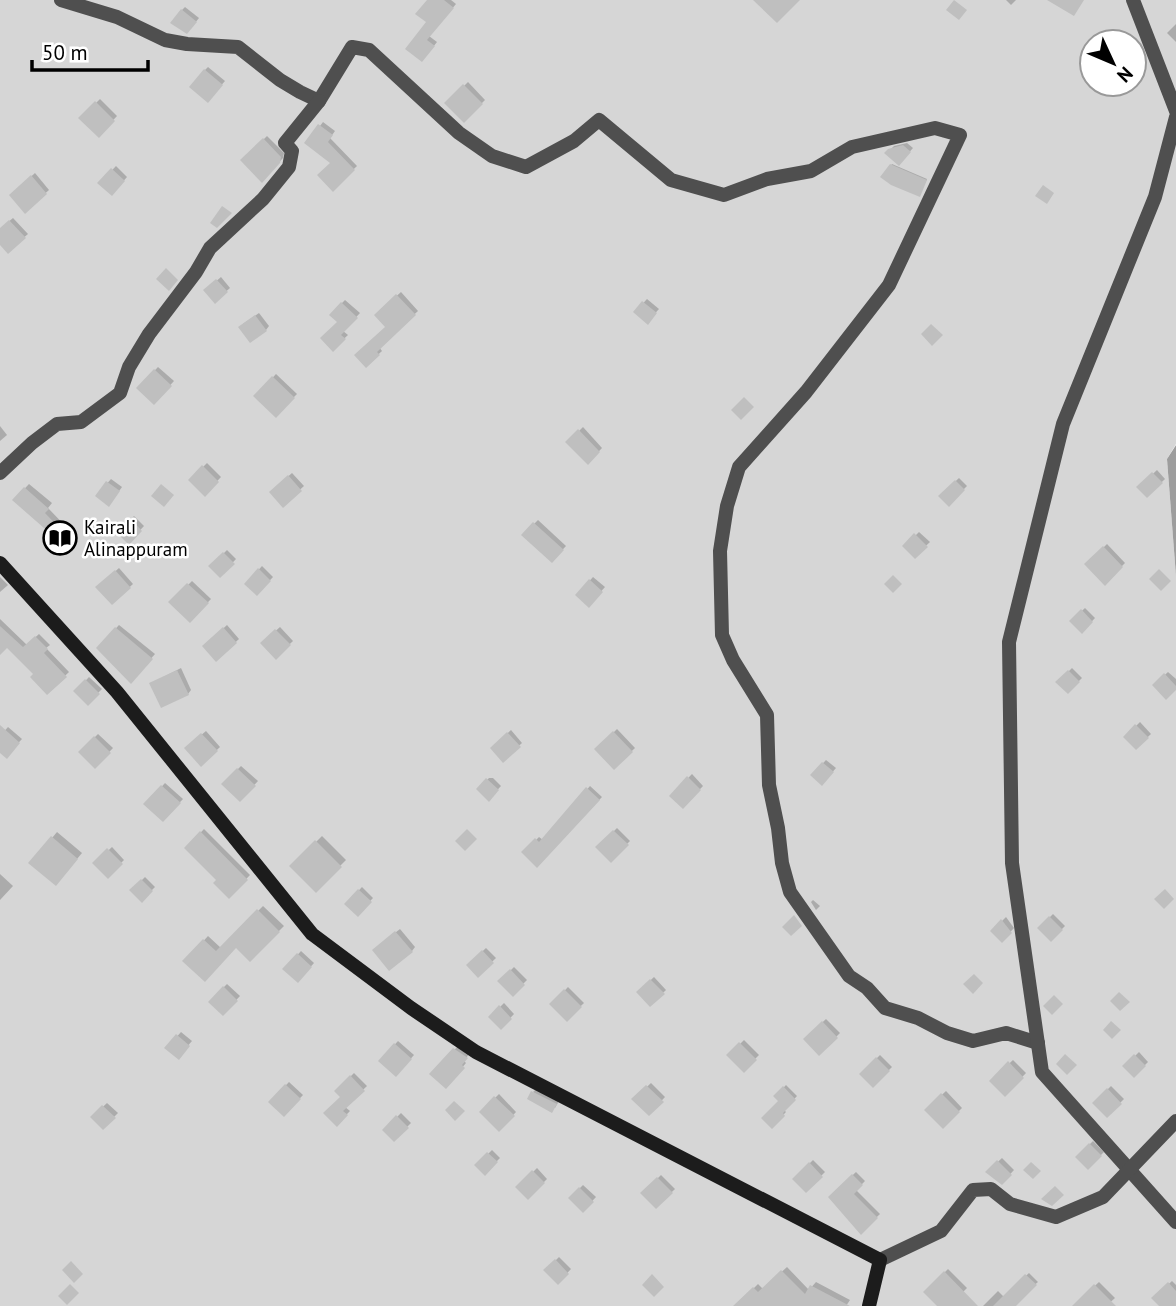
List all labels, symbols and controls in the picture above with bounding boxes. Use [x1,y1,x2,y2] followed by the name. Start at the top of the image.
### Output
[32,28,147,72] scale bar
[1078,28,1148,98] north arrow
[42,39,88,66] text: 50 m
[1112,62,1138,88] text: N
[84,515,188,561] place label: Kairali Alinappuram
[41,519,79,557] library icon: Kairali Alinappuram

